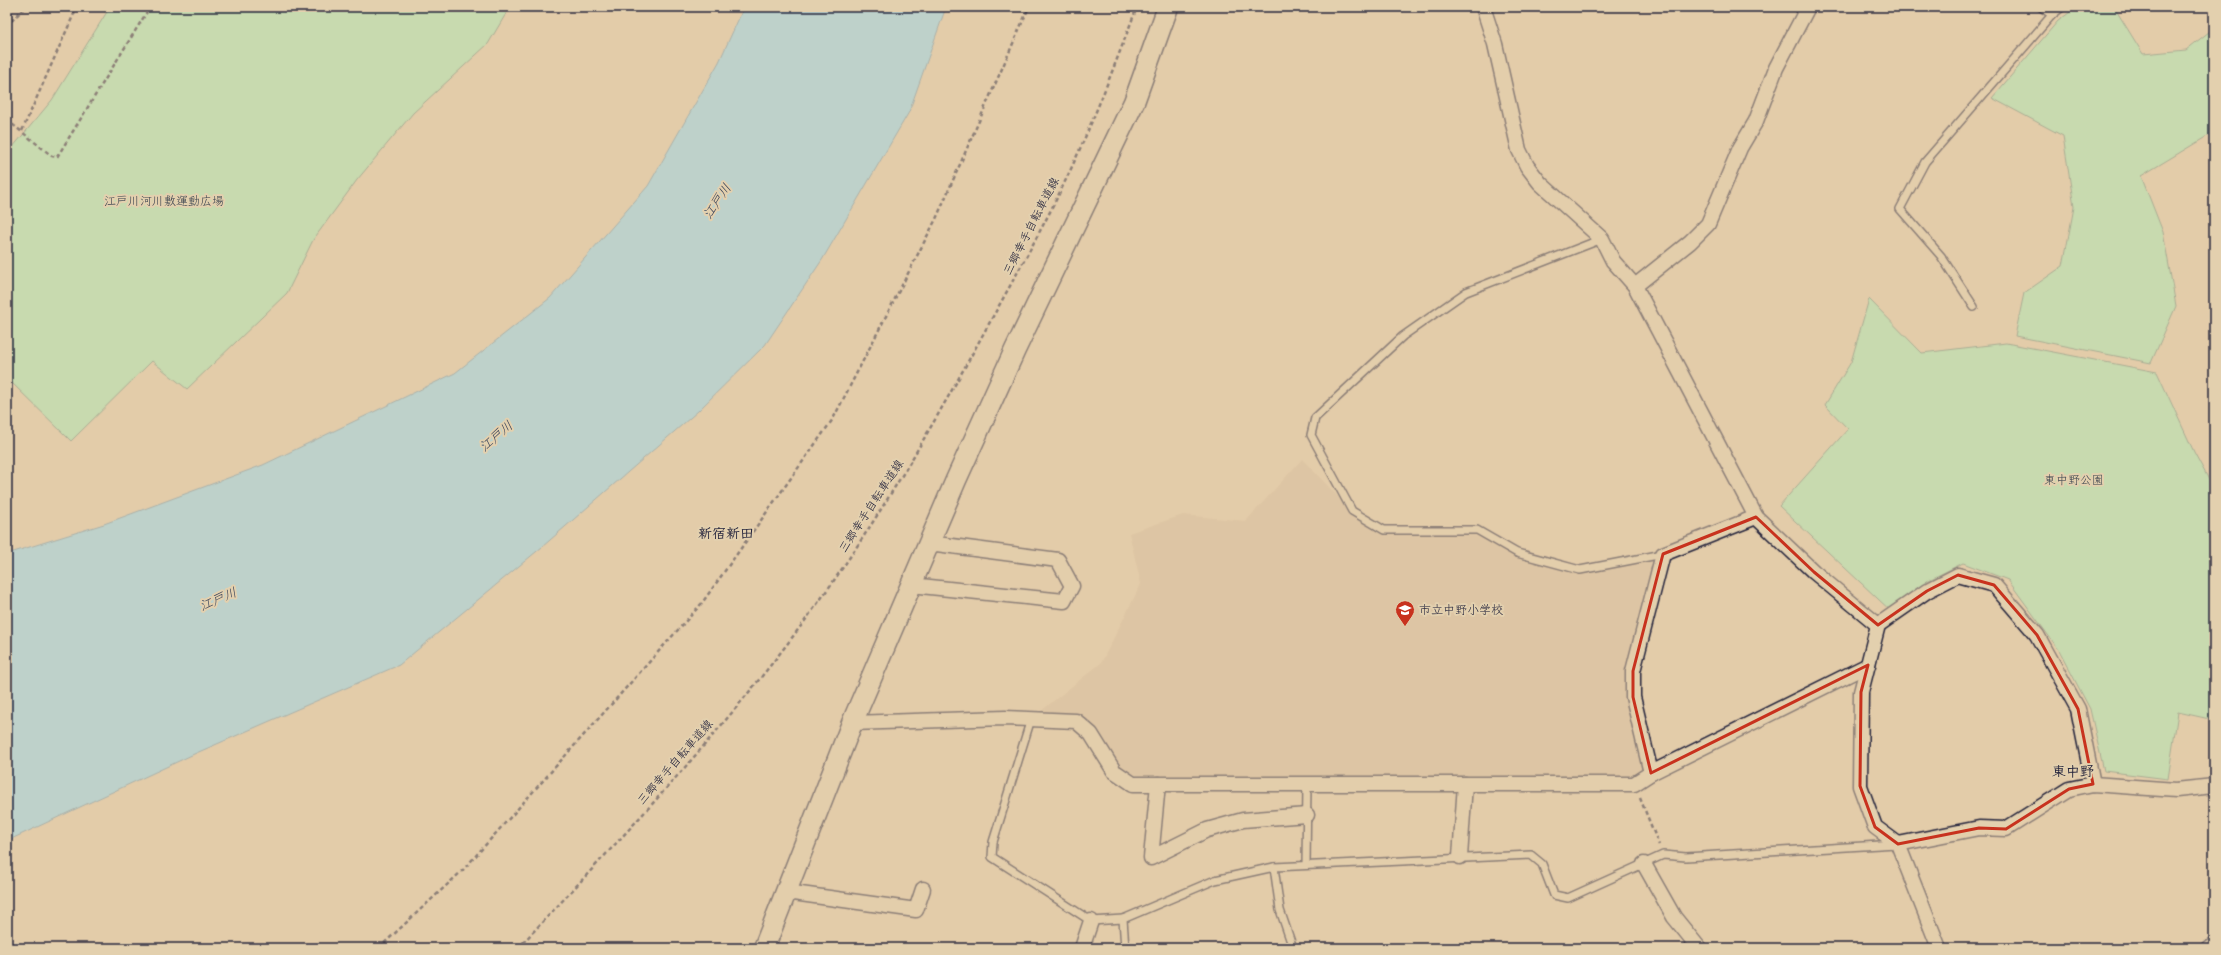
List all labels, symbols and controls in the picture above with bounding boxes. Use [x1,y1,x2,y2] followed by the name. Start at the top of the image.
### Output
[1000,175,1062,277] street label: 三郷幸手自転車道線
[700,181,734,221] water label: 江戸川
[104,194,224,208] park label: 江戸川河川敷運動広場
[476,418,516,454] water label: 江戸川
[836,457,906,555] street label: 三郷幸手自転車道線
[2044,473,2104,487] park label: 東中野公園
[698,525,754,542] district label: 新宿新田
[197,584,239,614] water label: 江戸川
[1394,599,1416,627] school or university icon: 市立中野小学校
[1419,603,1503,617] place label: 市立中野小学校
[634,717,716,807] street label: 三郷幸手自転車道線
[2052,763,2094,780] district label: 東中野

